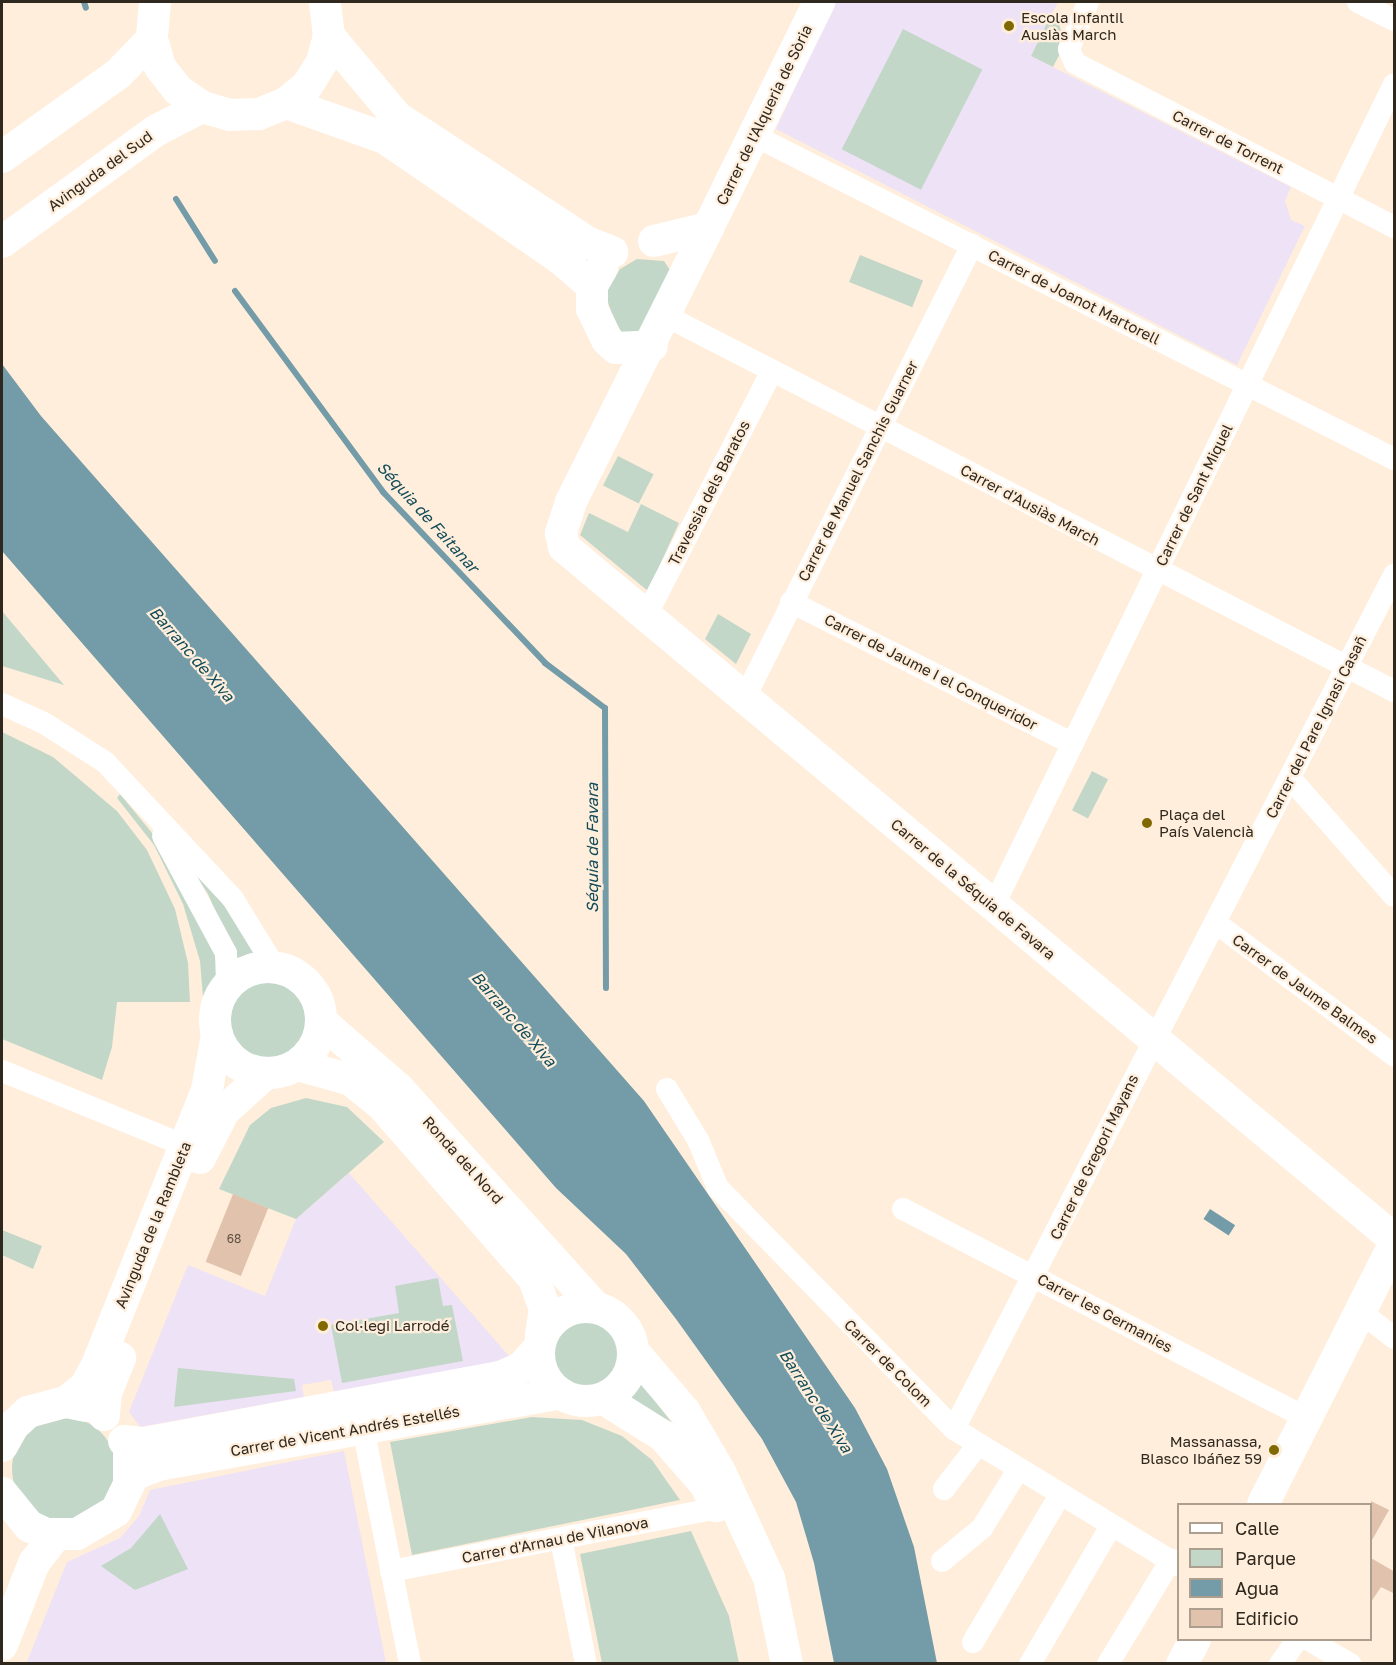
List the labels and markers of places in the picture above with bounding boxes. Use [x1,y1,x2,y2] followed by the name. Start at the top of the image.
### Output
[1021,8,1124,43] place label: Escola Infantil Ausiàs March
[1002,19,1016,33] marker: Escola Infantil Ausiàs March
[1159,805,1254,840] place label: Plaça del País Valencià
[1140,816,1154,830] marker: Plaça del País Valencià
[335,1317,449,1335] place label: Col·legi Larrodé
[316,1319,330,1333] marker: Col·legi Larrodé
[1140,1432,1262,1467] place label: Massanassa, Blasco Ibáñez 59
[1267,1443,1281,1457] marker: Massanassa, Blasco Ibáñez 59

